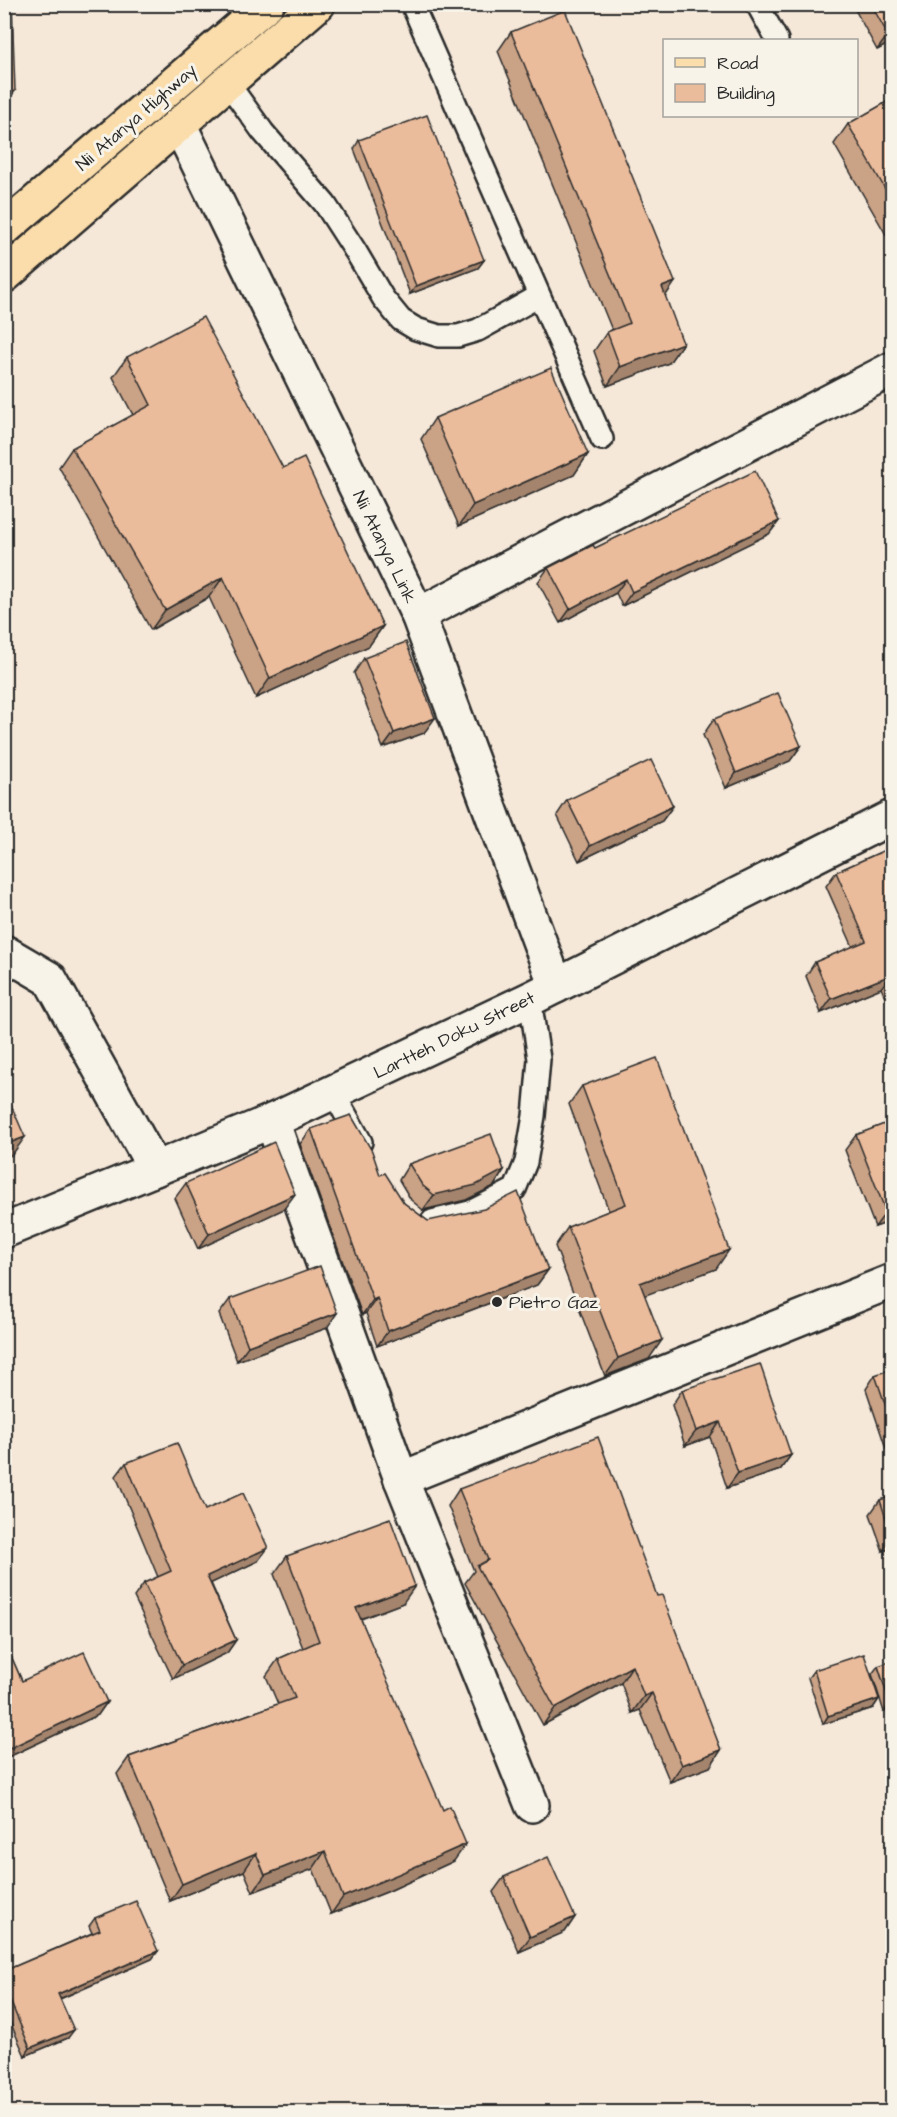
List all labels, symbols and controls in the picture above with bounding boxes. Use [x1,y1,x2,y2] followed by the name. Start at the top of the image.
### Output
[663,39,858,117] legend
[717,51,758,76] text: Road
[71,58,203,178] street label: Nii Atanya Highway
[717,81,775,107] text: Building
[346,487,423,608] street label: Nii Atanya Link
[369,985,540,1085] street label: Lartteh Doku Street
[509,1290,598,1315] place label: Pietro Gaz
[490,1295,504,1309] marker: Pietro Gaz

